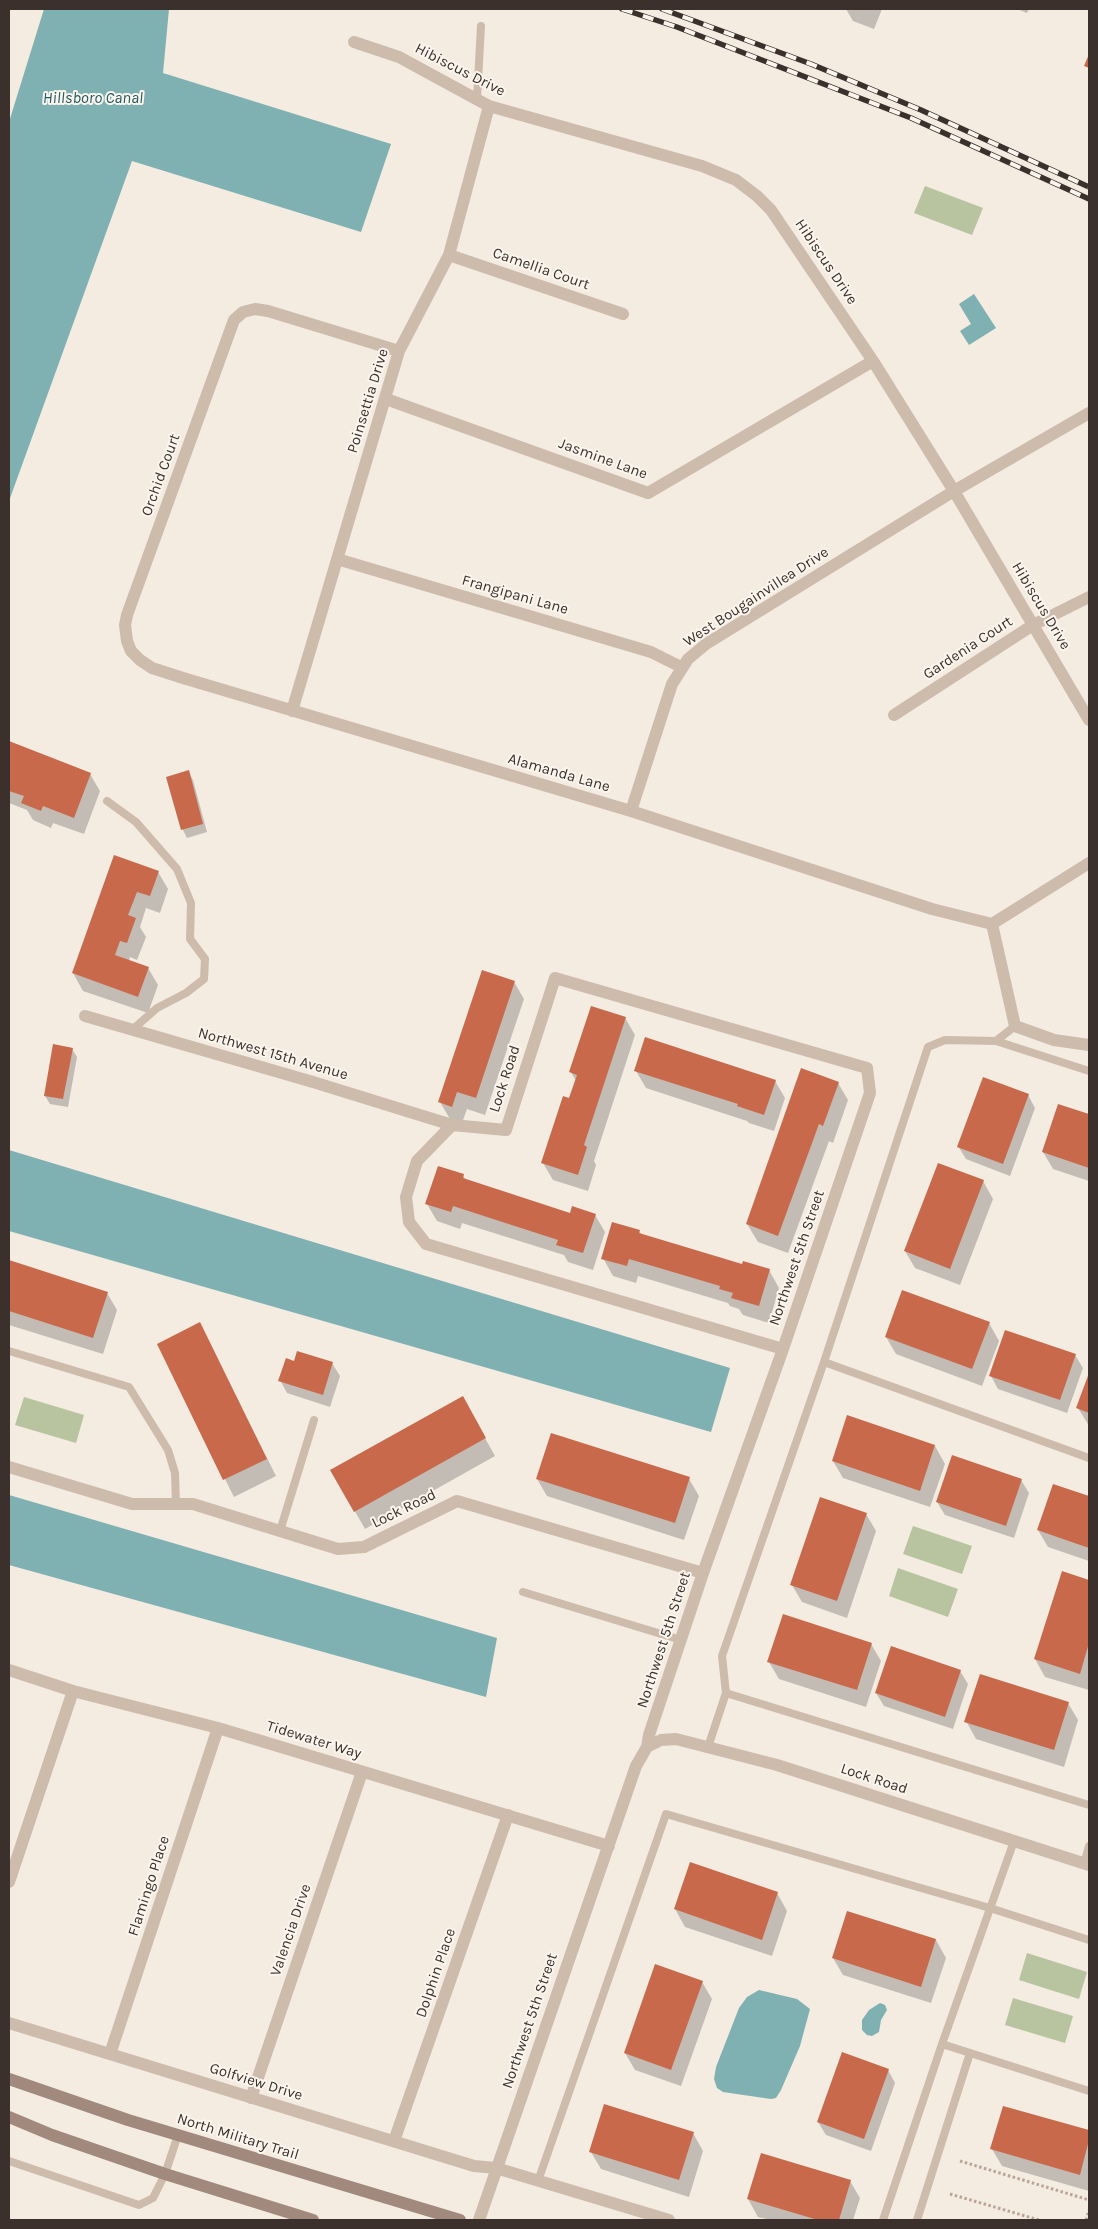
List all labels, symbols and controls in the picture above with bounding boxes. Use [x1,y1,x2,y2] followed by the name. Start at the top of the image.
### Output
[412,39,508,101] street label: Hibiscus Drive
[43,88,143,108] water label: Hillsboro Canal
[791,216,861,308] street label: Hibiscus Drive
[490,244,592,294] street label: Camellia Court
[344,347,392,455] street label: Poinsettia Drive
[138,431,184,519] street label: Orchid Court
[556,435,650,483] street label: Jasmine Lane
[680,543,832,651] street label: West Bougainvillea Drive
[1008,559,1074,653] street label: Hibiscus Drive
[460,571,570,619] street label: Frangipani Lane
[920,612,1016,684] street label: Gardenia Court
[506,750,612,796] street label: Alamanda Lane
[196,1024,350,1084] street label: Northwest 15th Avenue
[486,1043,524,1115] street label: Lock Road
[765,1188,829,1328] street label: Northwest 5th Street
[369,1486,439,1532] street label: Lock Road
[633,1570,695,1710] street label: Northwest 5th Street
[264,1717,364,1763] street label: Tidewater Way
[838,1760,910,1798] street label: Lock Road
[124,1834,174,1938] street label: Flamingo Place
[267,1882,315,1978] street label: Valencia Drive
[412,1926,460,2020] street label: Dolphin Place
[498,1951,562,2091] street label: Northwest 5th Street
[207,2059,305,2105] street label: Golfview Drive
[175,2110,301,2164] street label: North Military Trail

